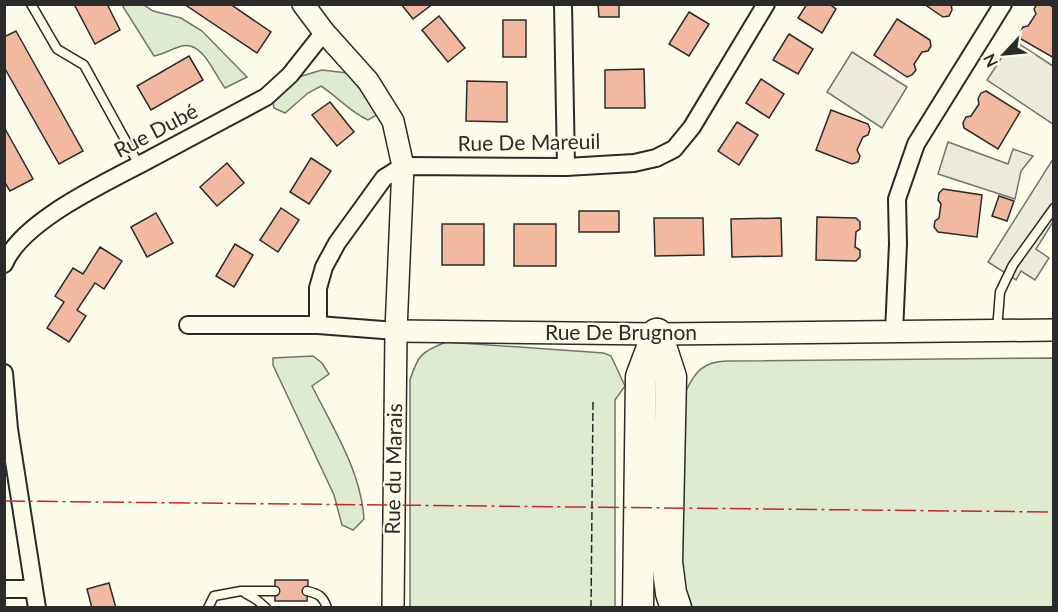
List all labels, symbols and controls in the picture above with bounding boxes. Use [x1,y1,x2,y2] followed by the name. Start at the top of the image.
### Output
[974,24,1034,84] north arrow
[979,51,1001,70] text: N
[109,97,201,162] street label: Rue Dubé
[457,128,601,155] street label: Rue De Mareuil
[545,319,697,344] street label: Rue De Brugnon
[379,403,406,535] street label: Rue du Marais

